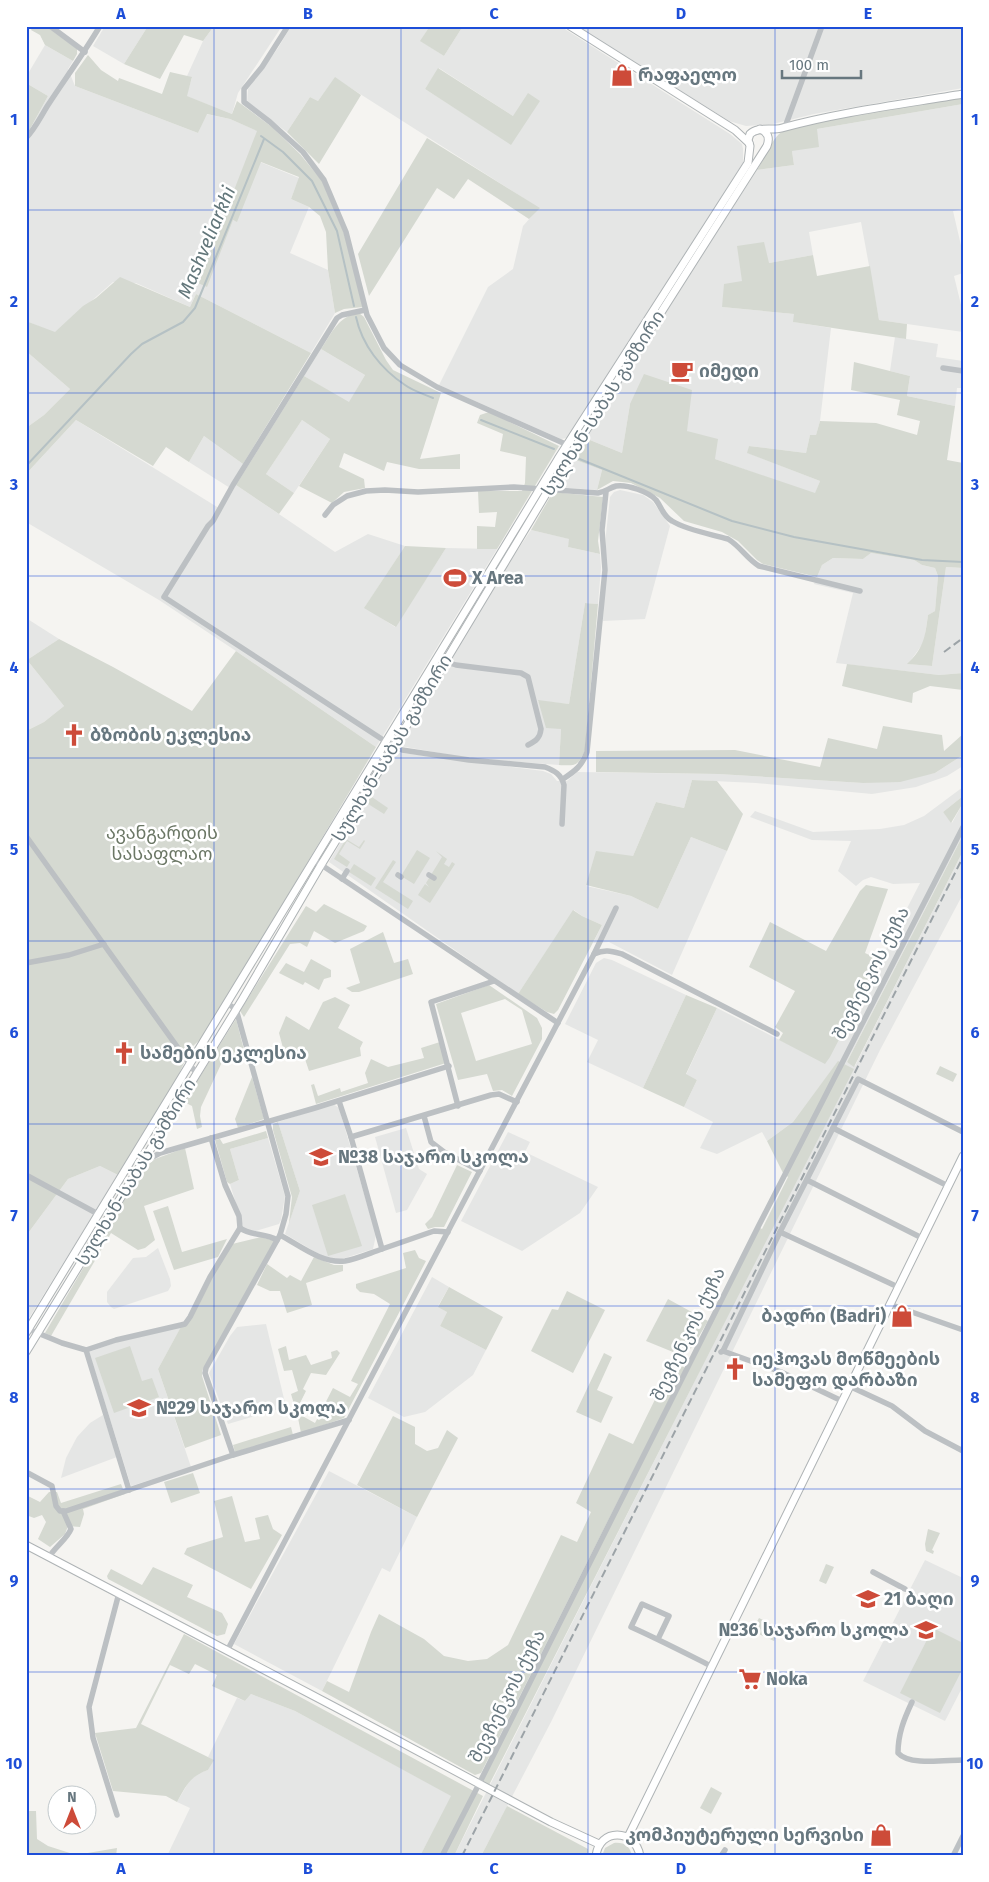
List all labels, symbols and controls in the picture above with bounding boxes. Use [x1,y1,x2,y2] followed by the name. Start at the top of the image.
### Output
[115,4,126,23] text: A
[303,4,313,23] text: B
[489,4,499,23] text: C
[676,4,686,23] text: D
[864,4,872,23] text: E
[782,48,860,80] scale bar
[789,56,829,74] text: 100 m
[609,62,635,88] shop icon: რაფაელო
[638,64,737,86] place label: რაფაელო
[10,110,18,129] text: 1
[971,110,979,129] text: 1
[172,182,241,302] water label: Mashveliarkhi
[10,292,18,311] text: 2
[971,292,979,311] text: 2
[537,306,669,500] street label: სულხან-საბას გამზირი
[669,358,695,384] cafe icon: იმედი
[699,360,759,382] place label: იმედი
[9,475,18,494] text: 3
[970,475,979,494] text: 3
[442,565,468,591] sports icon: X Area
[471,567,524,589] place label: X Area
[327,650,457,846] street label: სულხან-საბას გამზირი
[9,658,19,677] text: 4
[970,658,980,677] text: 4
[61,722,87,748] church icon: ბზობის ეკლესია
[90,724,251,746] place label: ბზობის ეკლესია
[106,822,218,865] park label: ავანგარდის სასაფლაო
[10,840,19,859] text: 5
[971,840,980,859] text: 5
[828,903,914,1043] street label: შევჩენკოს ქუჩა
[9,1023,19,1042] text: 6
[970,1023,980,1042] text: 6
[111,1040,137,1066] church icon: სამების ეკლესია
[140,1042,307,1064] place label: სამების ეკლესია
[71,1074,201,1270] street label: სულხან-საბას გამზირი
[308,1144,334,1170] school or university icon: №38 საჯარო სკოლა
[338,1146,529,1168] place label: №38 საჯარო სკოლა
[10,1206,18,1225] text: 7
[971,1206,979,1225] text: 7
[646,1264,730,1404] street label: შევჩენკოს ქუჩა
[889,1303,915,1329] shop icon: ბადრი (Badri)
[761,1305,886,1327] place label: ბადრი (Badri)
[752,1348,940,1391] place label: იეჰოვას მოწმეების სამეფო დარბაზი
[722,1356,748,1382] church icon: იეჰოვას მოწმეების სამეფო დარბაზი
[9,1388,19,1407] text: 8
[970,1388,980,1407] text: 8
[126,1395,152,1421] school or university icon: №29 საჯარო სკოლა
[156,1397,346,1419] place label: №29 საჯარო სკოლა
[10,1571,19,1590] text: 9
[971,1571,980,1590] text: 9
[855,1586,881,1612] school or university icon: 21 ბაღი
[884,1588,954,1610] place label: 21 ბაღი
[913,1617,939,1643] school or university icon: №36 საჯარო სკოლა
[719,1619,909,1641] place label: №36 საჯარო სკოლა
[464,1626,550,1766] street label: შევჩენკოს ქუჩა
[737,1666,763,1692] supermarket icon: Noka
[766,1668,808,1690] place label: Noka
[6,1754,22,1773] text: 10
[967,1754,983,1773] text: 10
[48,1784,98,1834] north arrow
[67,1789,77,1806] text: N
[868,1822,894,1848] shop icon: კომპიუტერული სერვისი
[625,1824,864,1846] place label: კომპიუტერული სერვისი
[115,1859,126,1878] text: A
[303,1859,313,1878] text: B
[489,1859,499,1878] text: C
[676,1859,686,1878] text: D
[864,1859,872,1878] text: E

